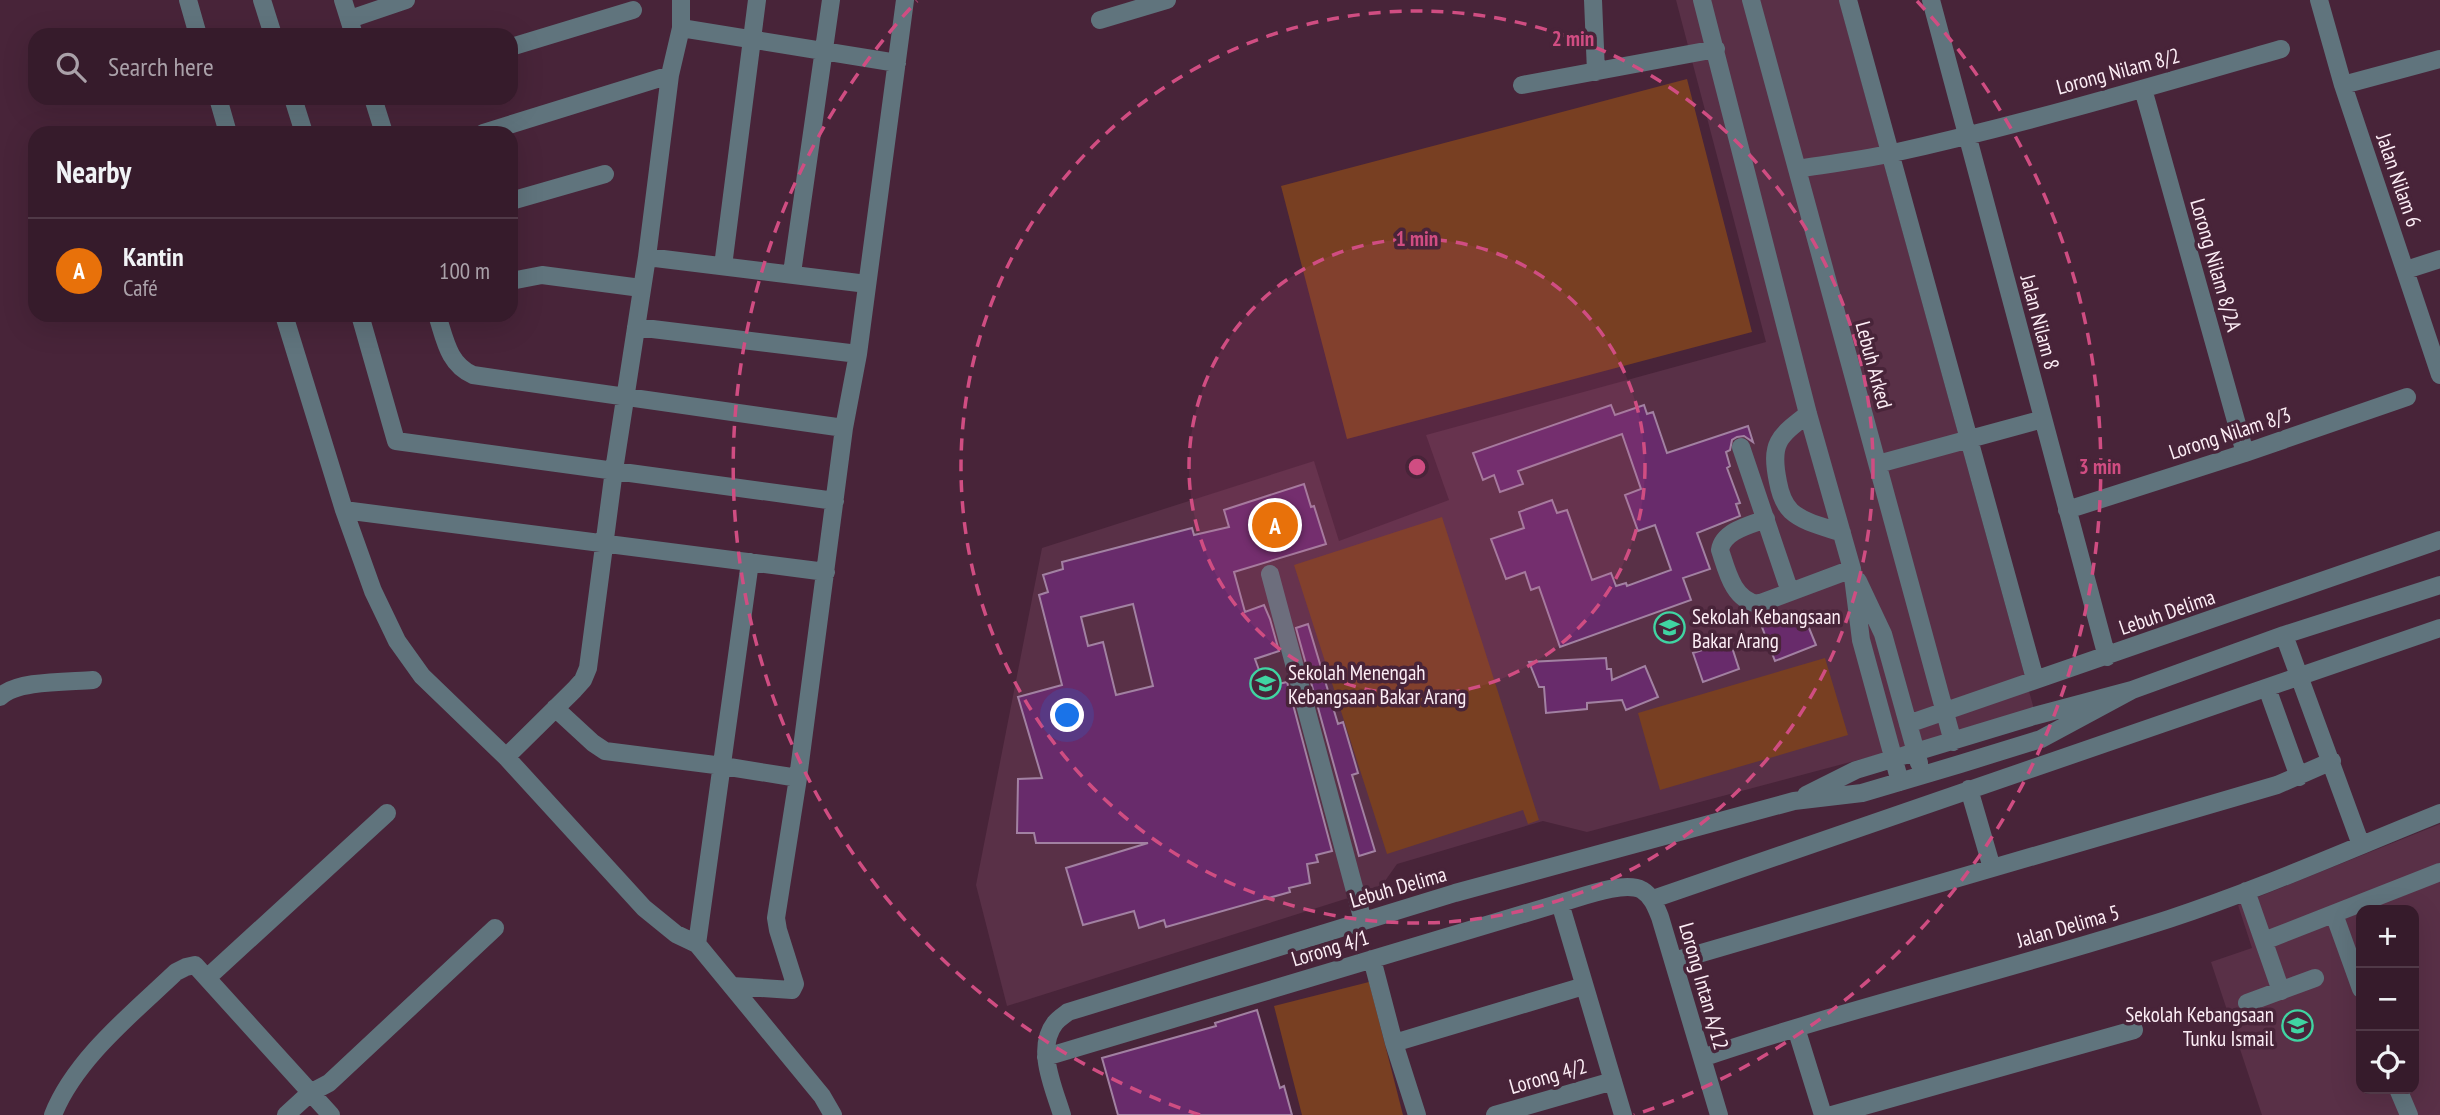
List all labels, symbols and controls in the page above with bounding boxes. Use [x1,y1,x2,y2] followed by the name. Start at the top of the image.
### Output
[1552,25,1594,52] text: 2 min
[28,28,518,105] search box
[2053,42,2183,100] street label: Lorong Nilam 8/2
[52,48,90,86] icon: search
[108,50,214,83] text: Search here
[2370,129,2428,230] street label: Jalan Nilam 6
[56,152,131,191] text: Nearby
[2184,196,2248,335] street label: Lorong Nilam 8/2A
[1396,225,1438,252] text: 1 min
[123,240,184,273] text: Kantin
[73,256,85,285] text: A
[439,256,490,285] text: 100 m
[2014,271,2066,372] street label: Jalan Nilam 8
[123,273,158,302] text: Café
[1849,318,1899,412] street label: Lebuh Arked
[2166,401,2294,465] street label: Lorong Nilam 8/3
[2079,453,2121,480] text: 3 min
[1405,455,1429,479] centre of rings
[1252,499,1298,551] pin: A
[2116,583,2218,641] street label: Lebuh Delima
[1692,603,1841,654] place label: Sekolah Kebangsaan Bakar Arang
[1652,611,1686,645] school or university icon: Sekolah Kebangsaan Bakar Arang
[1288,659,1466,710] place label: Sekolah Menengah Kebangsaan Bakar Arang
[1248,667,1282,701] school or university icon: Sekolah Menengah Kebangsaan Bakar Arang
[1050,698,1084,732] your location
[1346,860,1450,914] street label: Lebuh Delima
[2013,898,2122,954] street label: Jalan Delima 5
[2356,905,2419,1094] map controls
[2356,905,2419,968] button: +
[1673,919,1735,1053] street label: Lorong Intan A/12
[1288,923,1372,973] street label: Lorong 4/1
[2356,968,2419,1031] button: −
[2125,1001,2274,1052] place label: Sekolah Kebangsaan Tunku Ismail
[2280,1009,2314,1043] school or university icon: Sekolah Kebangsaan Tunku Ismail
[2356,1031,2419,1094] button: locate
[1506,1052,1590,1100] street label: Lorong 4/2

